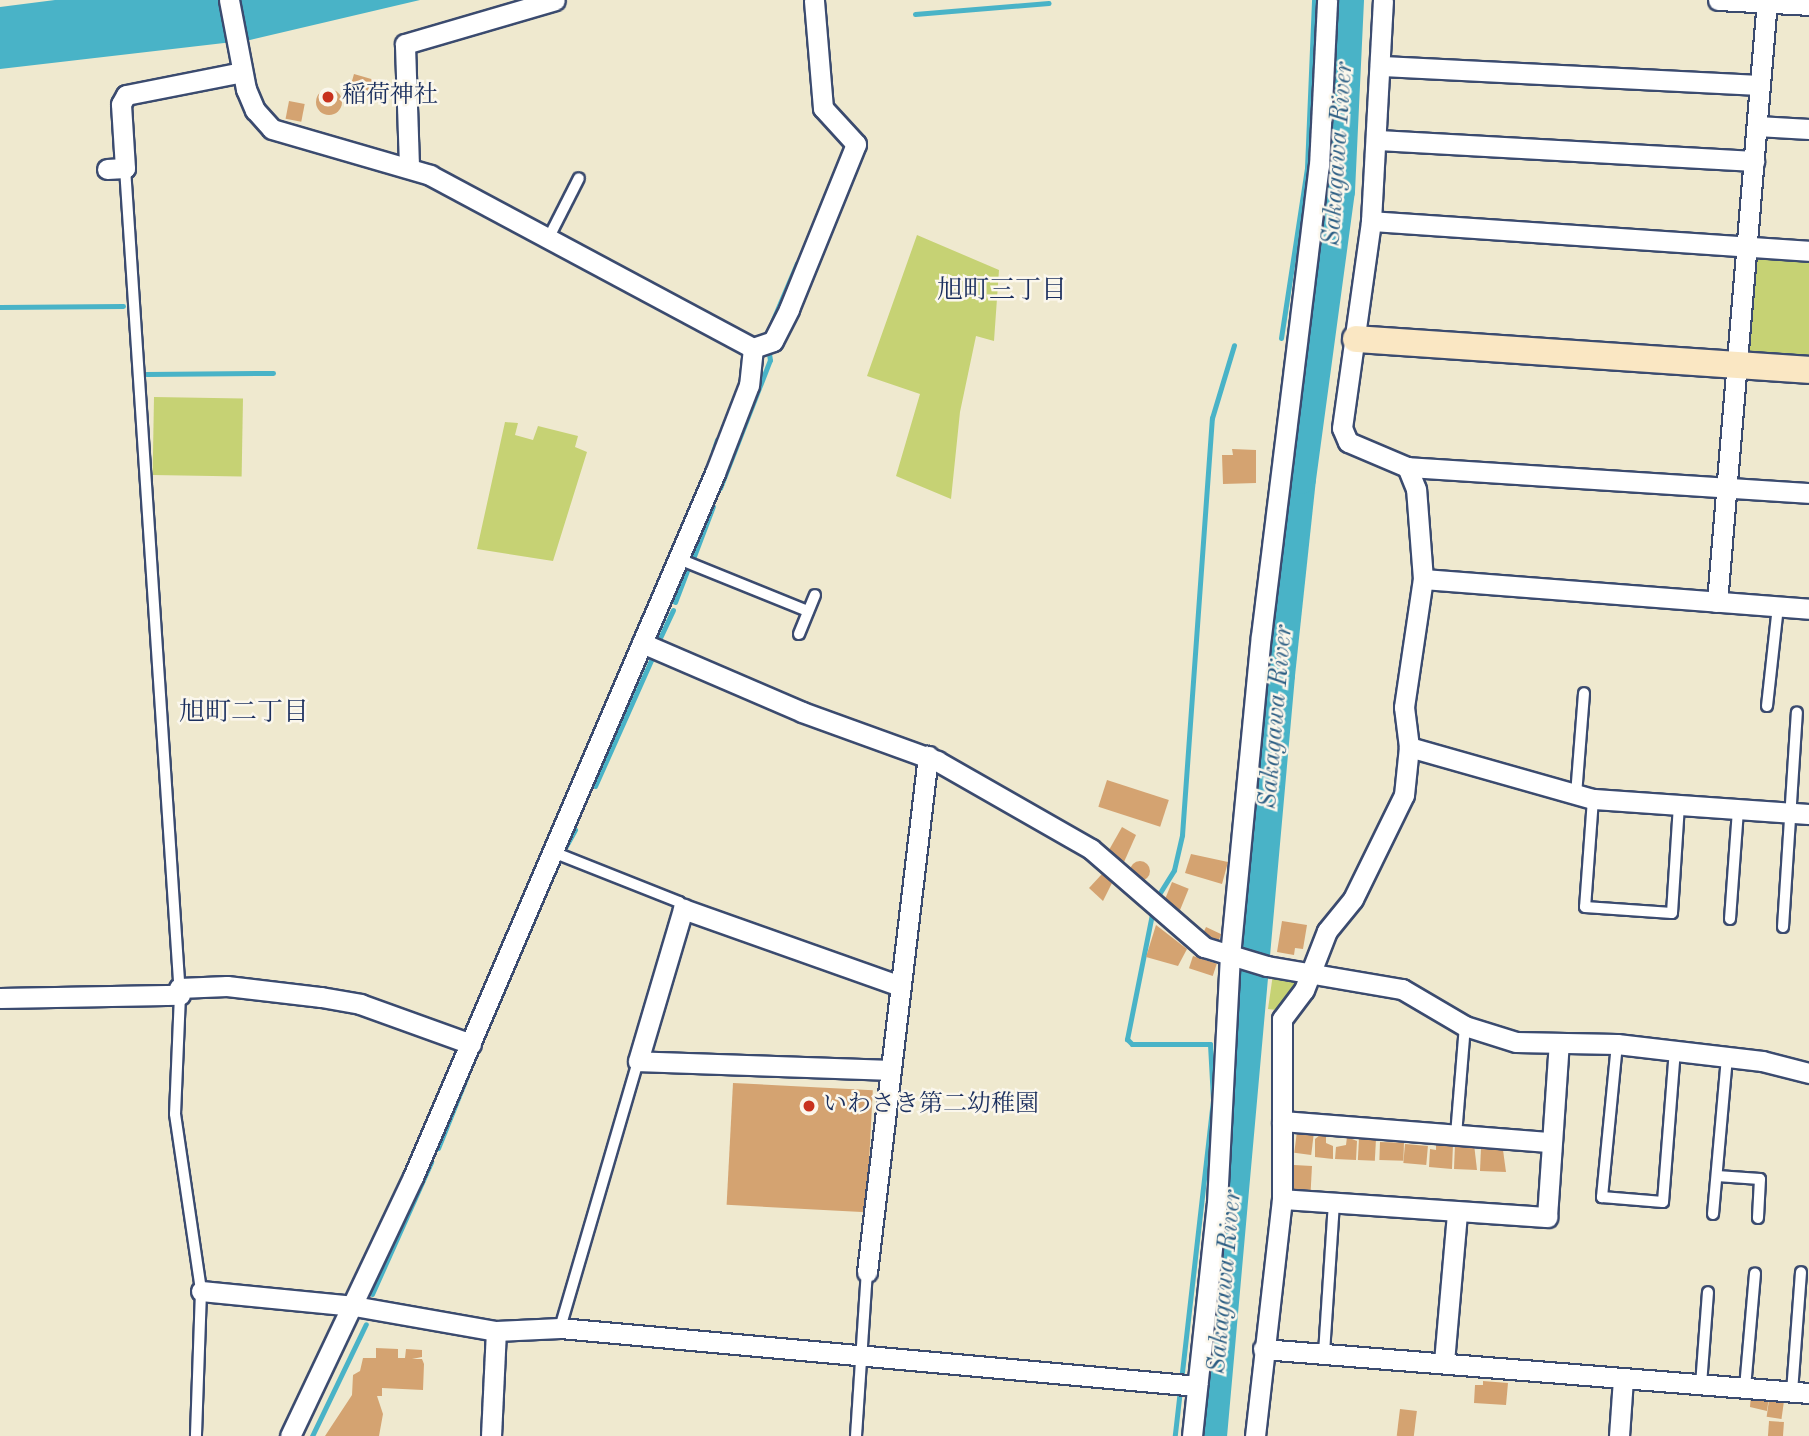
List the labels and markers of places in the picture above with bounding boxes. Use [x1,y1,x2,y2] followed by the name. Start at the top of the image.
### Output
[342,83,438,111] place label: 稲荷神社
[320,89,336,105] marker: 稲荷神社
[823,1092,1039,1120] place label: いわさき第二幼稚園
[801,1098,817,1114] marker: いわさき第二幼稚園

